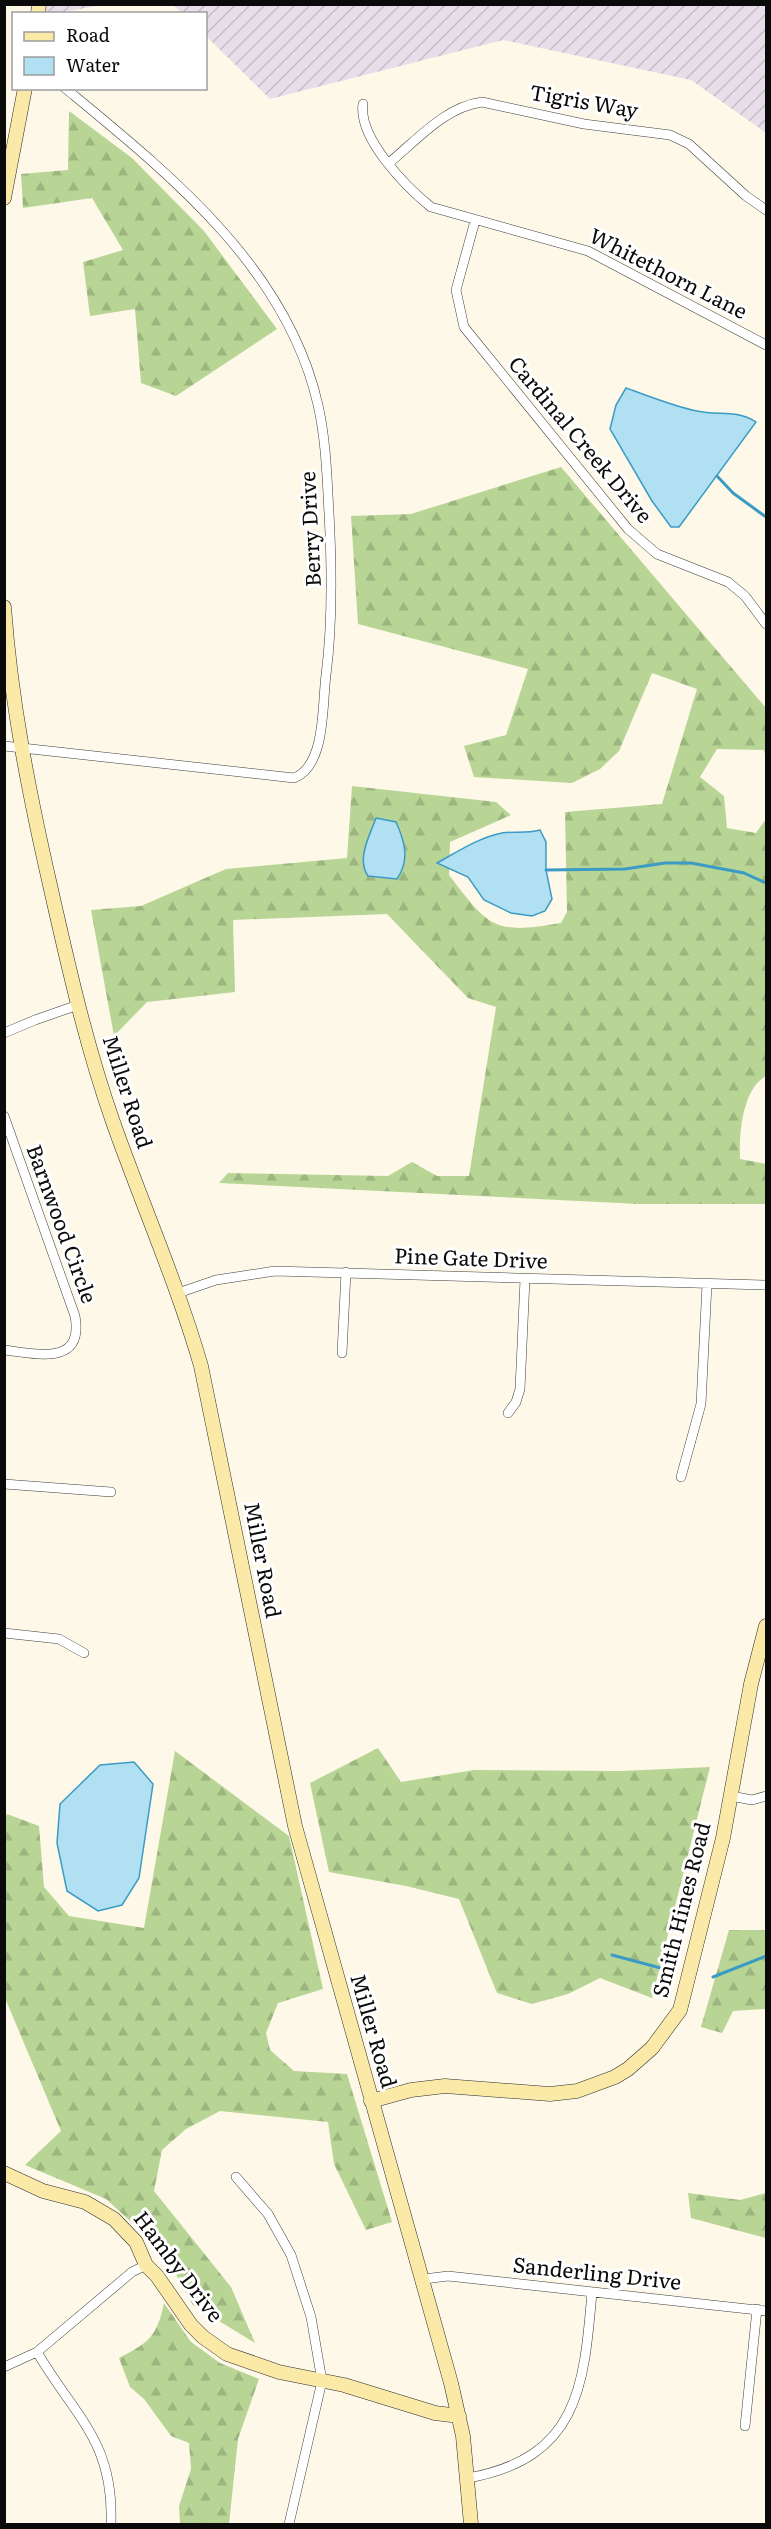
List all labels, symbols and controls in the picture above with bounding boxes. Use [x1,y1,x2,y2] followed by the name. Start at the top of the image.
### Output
[12,12,207,90] legend
[66,21,110,48] text: Road
[66,51,120,78] text: Water
[528,75,642,124] street label: Tigris Way
[585,219,754,325] street label: Whitethorn Lane
[503,348,661,529] street label: Cardinal Creek Drive
[290,470,327,588] street label: Berry Drive
[96,1031,162,1152] street label: Miller Road
[20,1139,106,1307] street label: Barnwood Circle
[394,1238,548,1275] street label: Pine Gate Drive
[238,1499,291,1620] street label: Miller Road
[643,1818,716,2000] street label: Smith Hines Road
[344,1970,407,2091] street label: Miller Road
[128,2203,232,2328] street label: Hamby Drive
[512,2247,683,2296] street label: Sanderling Drive

